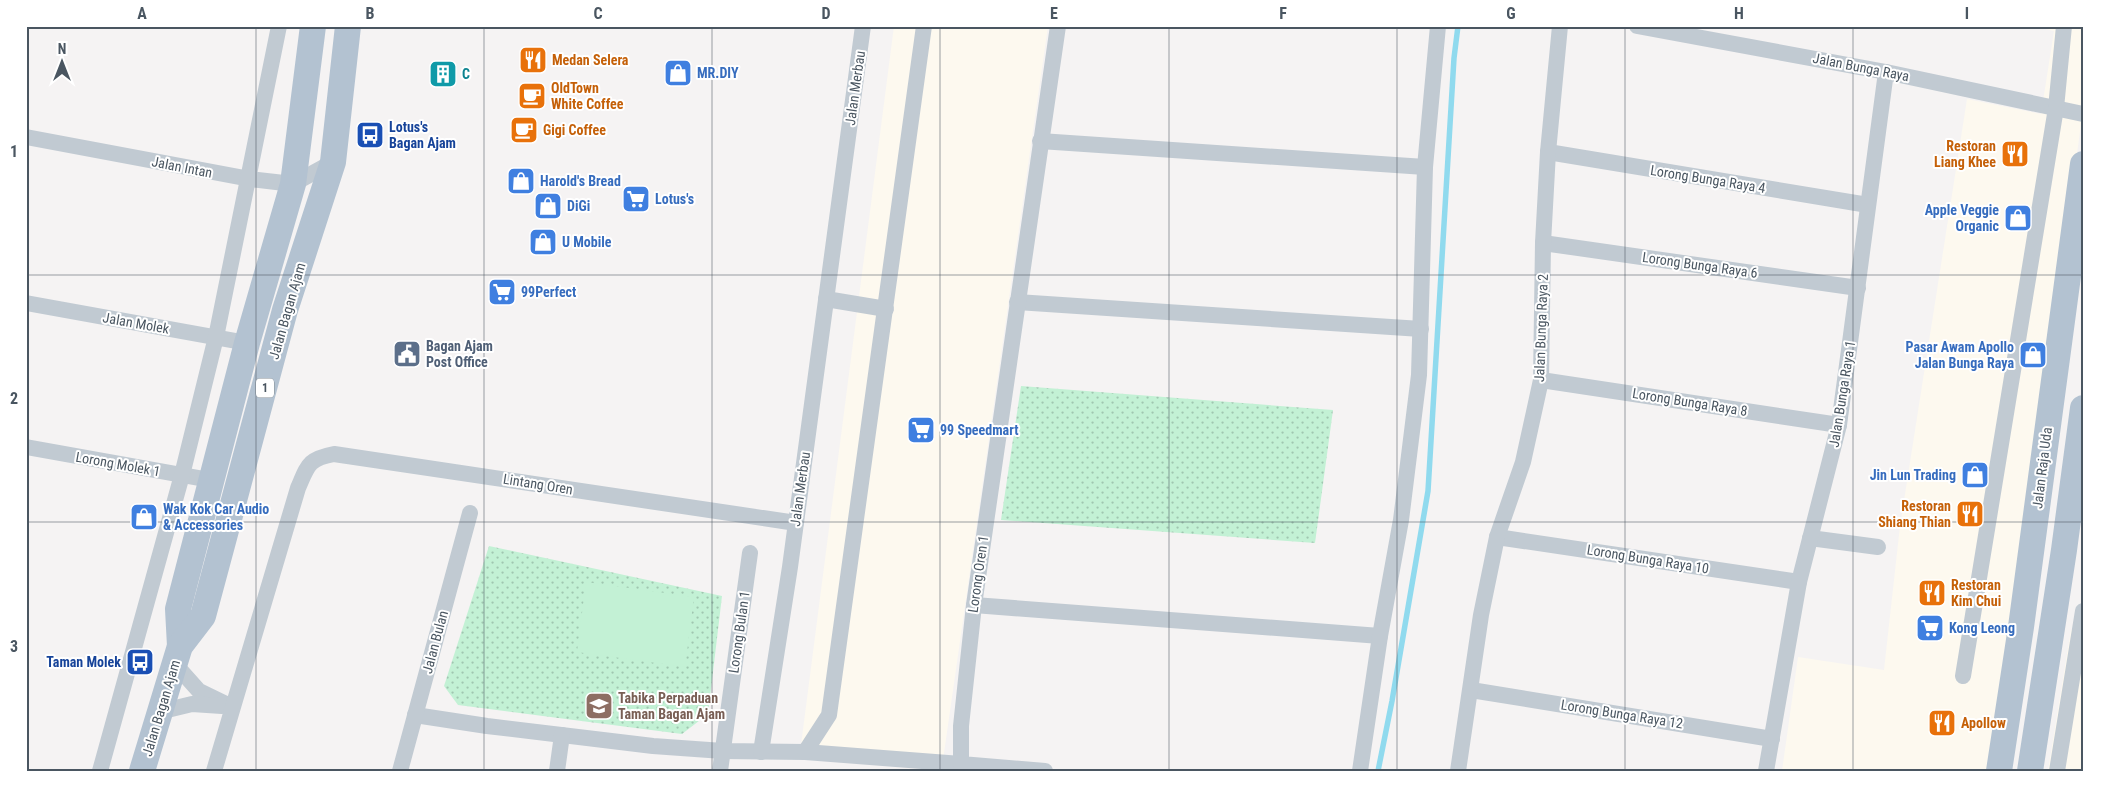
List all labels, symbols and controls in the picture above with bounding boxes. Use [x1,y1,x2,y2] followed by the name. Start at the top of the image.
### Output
[137,4,147,23] text: A
[366,4,375,23] text: B
[593,4,603,23] text: C
[821,4,831,23] text: D
[1050,4,1058,23] text: E
[1279,4,1287,23] text: F
[1506,4,1516,23] text: G
[1734,4,1744,23] text: H
[1965,4,1969,23] text: I
[38,38,88,88] north arrow
[58,41,66,57] text: N
[518,45,548,75] restaurant icon: Medan Selera
[842,50,868,126] street label: Jalan Merbau
[1811,50,1911,84] street label: Jalan Bunga Raya
[552,52,629,68] place label: Medan Selera
[663,58,693,88] shop icon: MR.DIY
[428,59,458,89] building icon: C
[697,65,739,81] place label: MR.DIY
[462,66,470,82] place label: C
[551,80,624,112] place label: OldTown White Coffee
[517,81,547,111] cafe icon: OldTown White Coffee
[509,115,539,145] cafe icon: Gigi Coffee
[389,119,456,151] place label: Lotus's Bagan Ajam
[355,120,385,150] bus stop icon: Lotus's Bagan Ajam
[543,122,606,138] place label: Gigi Coffee
[1934,138,1996,170] place label: Restoran Liang Khee
[2000,139,2030,169] restaurant icon: Restoran Liang Khee
[10,142,18,161] text: 1
[150,153,214,181] street label: Jalan Intan
[1649,162,1767,196] street label: Lorong Bunga Raya 4
[506,166,536,196] shop icon: Harold's Bread
[540,173,621,189] place label: Harold's Bread
[621,184,651,214] supermarket icon: Lotus's
[533,191,563,221] shop icon: DiGi
[655,191,694,207] place label: Lotus's
[567,198,590,214] place label: DiGi
[1925,202,2000,234] place label: Apple Veggie Organic
[2003,203,2033,233] shop icon: Apple Veggie Organic
[528,227,558,257] shop icon: U Mobile
[562,234,612,250] place label: U Mobile
[1641,249,1759,281] street label: Lorong Bunga Raya 6
[266,261,308,361] street label: Jalan Bagan Ajam
[1531,274,1551,382] street label: Jalan Bunga Raya 2
[487,277,517,307] supermarket icon: 99Perfect
[521,284,576,300] place label: 99Perfect
[102,309,171,337] street label: Jalan Molek
[426,338,493,370] place label: Bagan Ajam Post Office
[392,339,422,369] public building icon: Bagan Ajam Post Office
[1826,339,1858,449] street label: Jalan Bunga Raya 1
[1906,339,2014,371] place label: Pasar Awam Apollo Jalan Bunga Raya
[2018,340,2048,370] shop icon: Pasar Awam Apollo Jalan Bunga Raya
[256,378,274,398] road number: 1
[1631,385,1749,419] street label: Lorong Bunga Raya 8
[10,389,18,408] text: 2
[906,415,936,445] supermarket icon: 99 Speedmart
[940,422,1018,438] place label: 99 Speedmart
[2029,426,2055,510] street label: Jalan Raja Uda
[74,449,162,479] street label: Lorong Molek 1
[787,451,813,527] street label: Jalan Merbau
[1960,460,1990,490] shop icon: Jin Lun Trading
[1870,467,1956,483] place label: Jin Lun Trading
[502,471,574,497] street label: Lintang Oren
[1878,498,1951,530] place label: Restoran Shiang Thian
[1955,499,1985,529] restaurant icon: Restoran Shiang Thian
[163,501,269,533] place label: Wak Kok Car Audio & Accessories
[129,502,159,532] shop icon: Wak Kok Car Audio & Accessories
[965,534,991,614] street label: Lorong Oren 1
[1586,541,1710,577] street label: Lorong Bunga Raya 10
[1951,577,2001,609] place label: Restoran Kim Chui
[1917,578,1947,608] restaurant icon: Restoran Kim Chui
[725,590,753,674] street label: Lorong Bulan 1
[419,609,451,675] street label: Jalan Bulan
[1915,613,1945,643] supermarket icon: Kong Leong
[1949,620,2015,636] place label: Kong Leong
[10,637,18,656] text: 3
[125,647,155,677] bus stop icon: Taman Molek
[46,654,121,670] place label: Taman Molek
[139,658,183,758] street label: Jalan Bagan Ajam
[618,690,725,722] place label: Tabika Perpaduan Taman Bagan Ajam
[584,691,614,721] school or university icon: Tabika Perpaduan Taman Bagan Ajam
[1560,696,1684,732] street label: Lorong Bunga Raya 12
[1927,708,1957,738] restaurant icon: Apollow
[1961,715,2006,731] place label: Apollow

